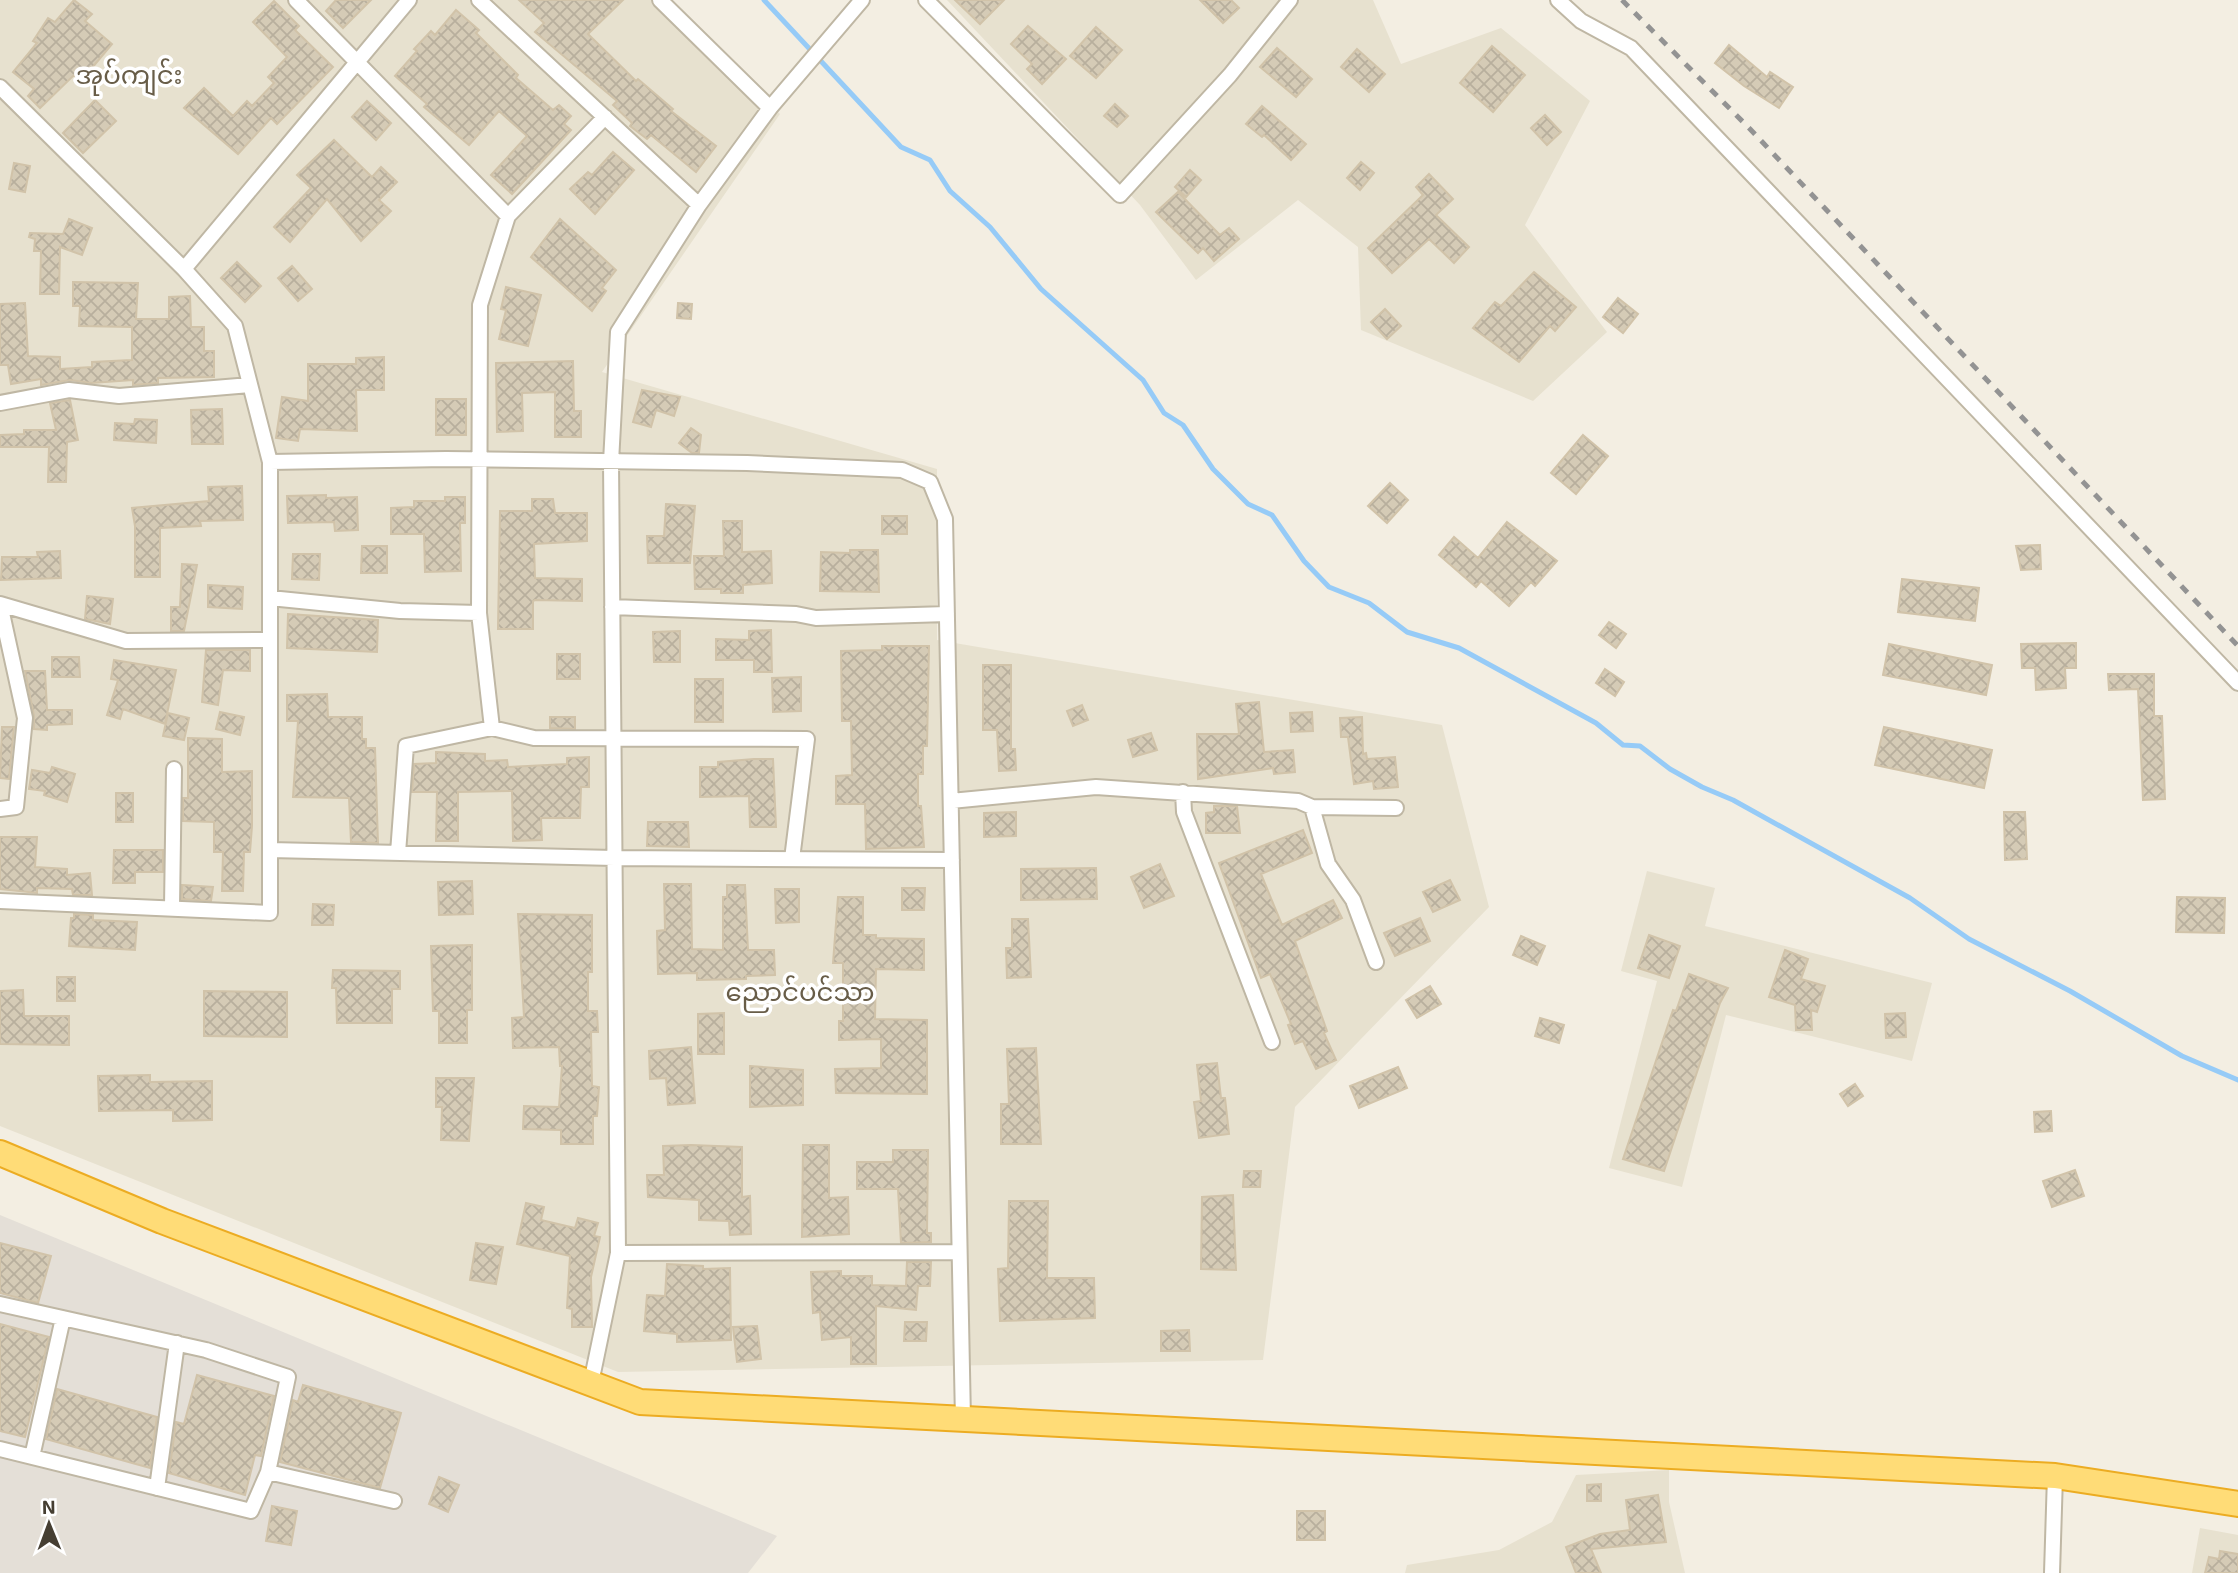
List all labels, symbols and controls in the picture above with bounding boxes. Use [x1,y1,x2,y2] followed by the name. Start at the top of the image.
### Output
[75,58,183,96] district label: အုပ်ကျင်း
[725,975,875,1013] district label: ညောင်ပင်သာ
[14,1489,84,1559] north arrow
[42,1495,56,1518] text: N

